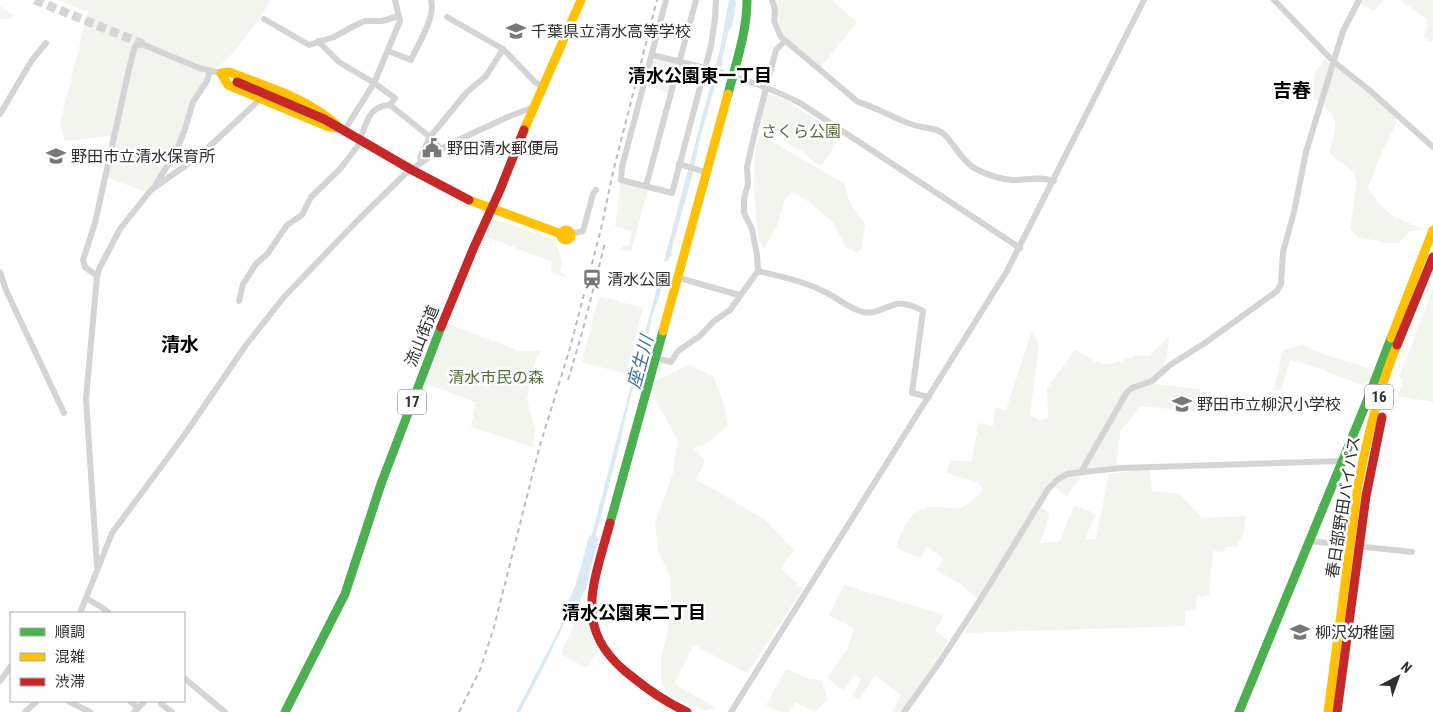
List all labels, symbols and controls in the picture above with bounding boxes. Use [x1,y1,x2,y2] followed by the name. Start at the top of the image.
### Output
[505,20,527,42] school or university icon: 千葉県立清水高等学校
[531,22,691,41] place label: 千葉県立清水高等学校
[628,65,772,86] district label: 清水公園東一丁目
[1273,79,1311,102] district label: 吉春
[761,122,841,141] park label: さくら公園
[421,137,443,159] public building icon: 野田清水郵便局
[447,139,559,158] place label: 野田清水郵便局
[45,145,67,167] school or university icon: 野田市立清水保育所
[71,147,215,166] place label: 野田市立清水保育所
[581,268,603,290] station icon: 清水公園
[607,270,671,289] place label: 清水公園
[401,303,443,369] street label: 流山街道
[623,331,658,391] water label: 座生川
[161,333,199,356] district label: 清水
[448,368,544,387] park label: 清水市民の森
[1365,384,1393,410] road number: 16
[398,390,426,414] road number: 17
[1171,393,1193,415] school or university icon: 野田市立柳沢小学校
[1197,395,1341,414] place label: 野田市立柳沢小学校
[1322,435,1364,579] street label: 春日部野田バイパス
[562,602,706,623] district label: 清水公園東二丁目
[10,612,185,702] legend
[1289,621,1311,643] school or university icon: 柳沢幼稚園
[55,623,85,641] text: 順調
[1315,623,1395,642] place label: 柳沢幼稚園
[55,648,85,666] text: 混雑
[1373,652,1423,702] north arrow
[1398,658,1415,676] text: N
[55,673,85,691] text: 渋滞

